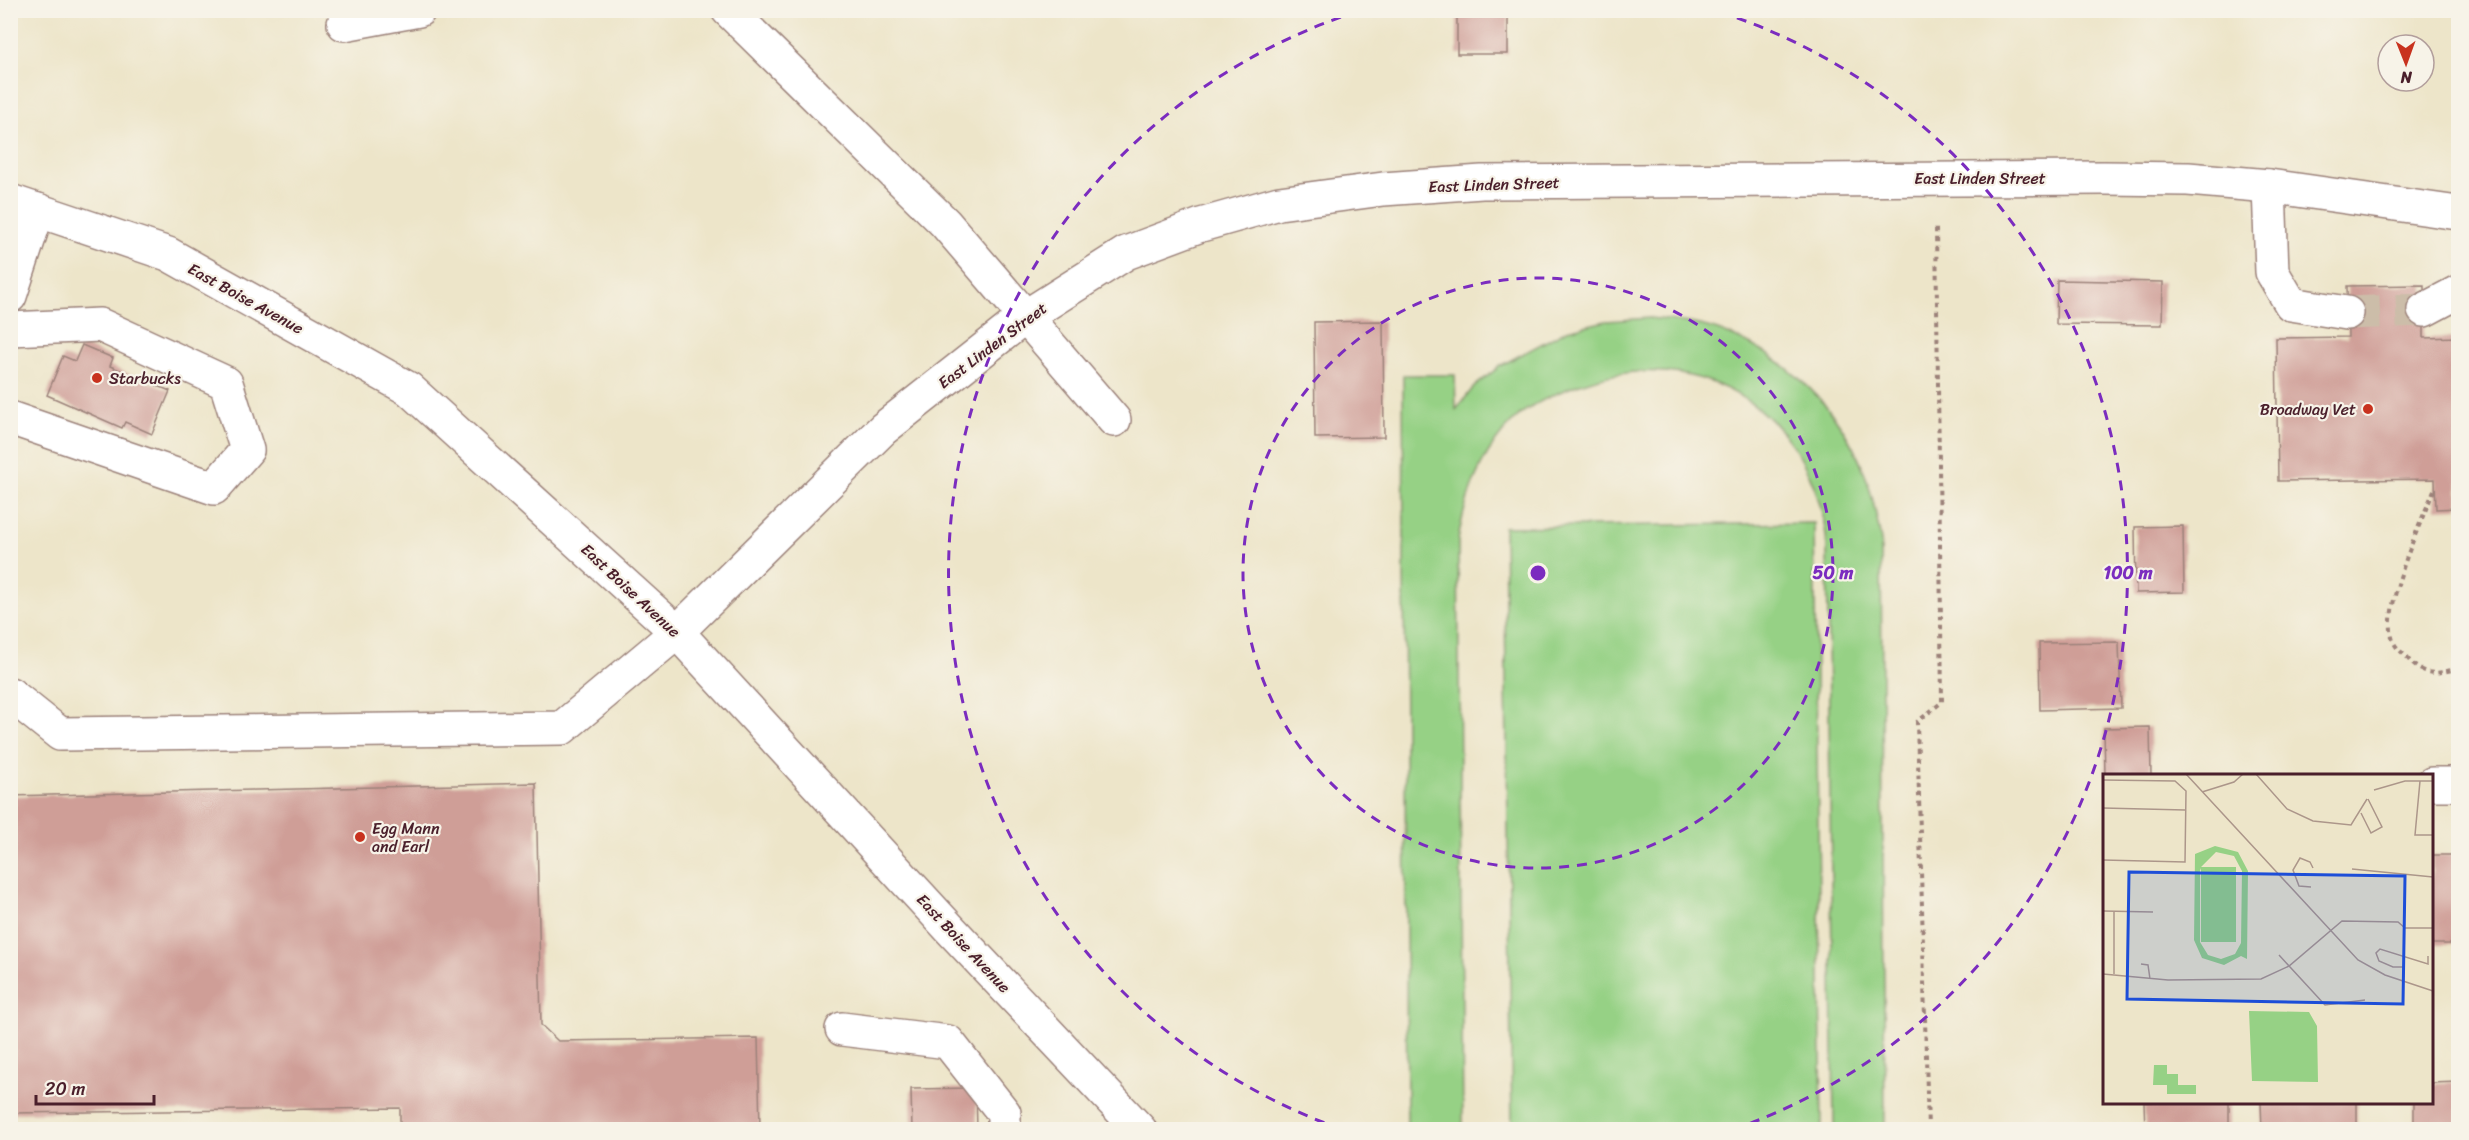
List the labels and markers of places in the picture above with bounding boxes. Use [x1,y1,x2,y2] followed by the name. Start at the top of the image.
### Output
[109,364,181,393] place label: Starbucks
[90,371,104,385] marker: Starbucks
[2260,395,2356,424] place label: Broadway Vet
[2361,402,2375,416] marker: Broadway Vet
[1528,563,1548,583] centre of rings
[372,814,440,861] place label: Egg Mann and Earl
[353,830,367,844] marker: Egg Mann and Earl

